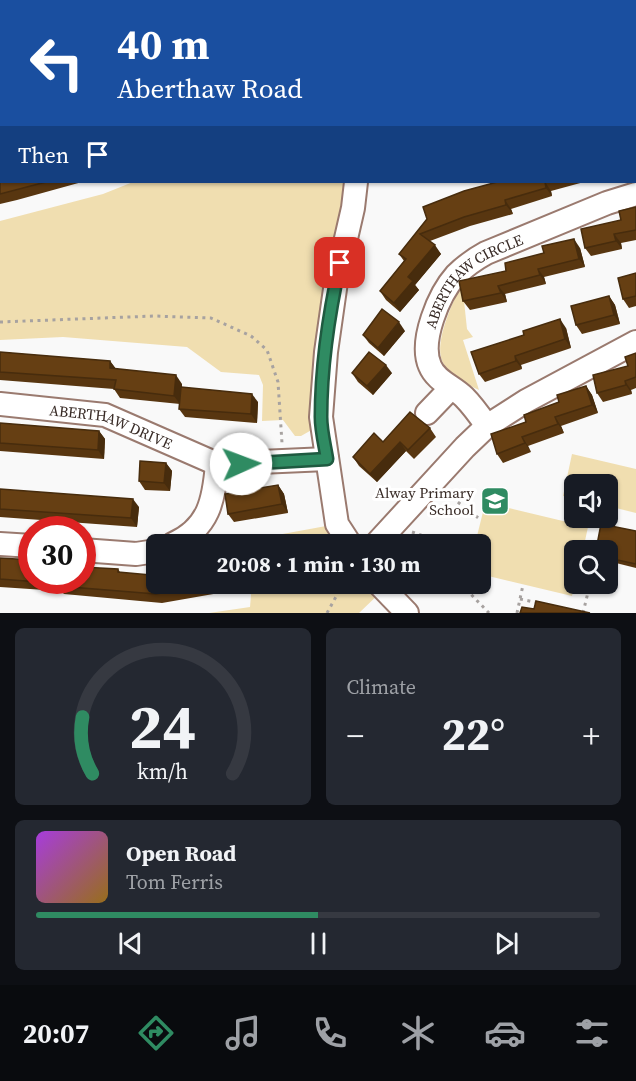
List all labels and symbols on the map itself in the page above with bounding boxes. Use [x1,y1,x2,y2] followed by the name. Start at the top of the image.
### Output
[419,229,526,331] street label: ABERTHAW CIRCLE
[314,237,365,288] pin
[48,399,176,454] street label: ABERTHAW DRIVE
[209,432,273,496] position arrow
[375,482,475,520] place label: Alway Primary School
[479,485,511,517] school or university icon: Alway Primary School
[18,516,96,594] speed limit sign: 30

